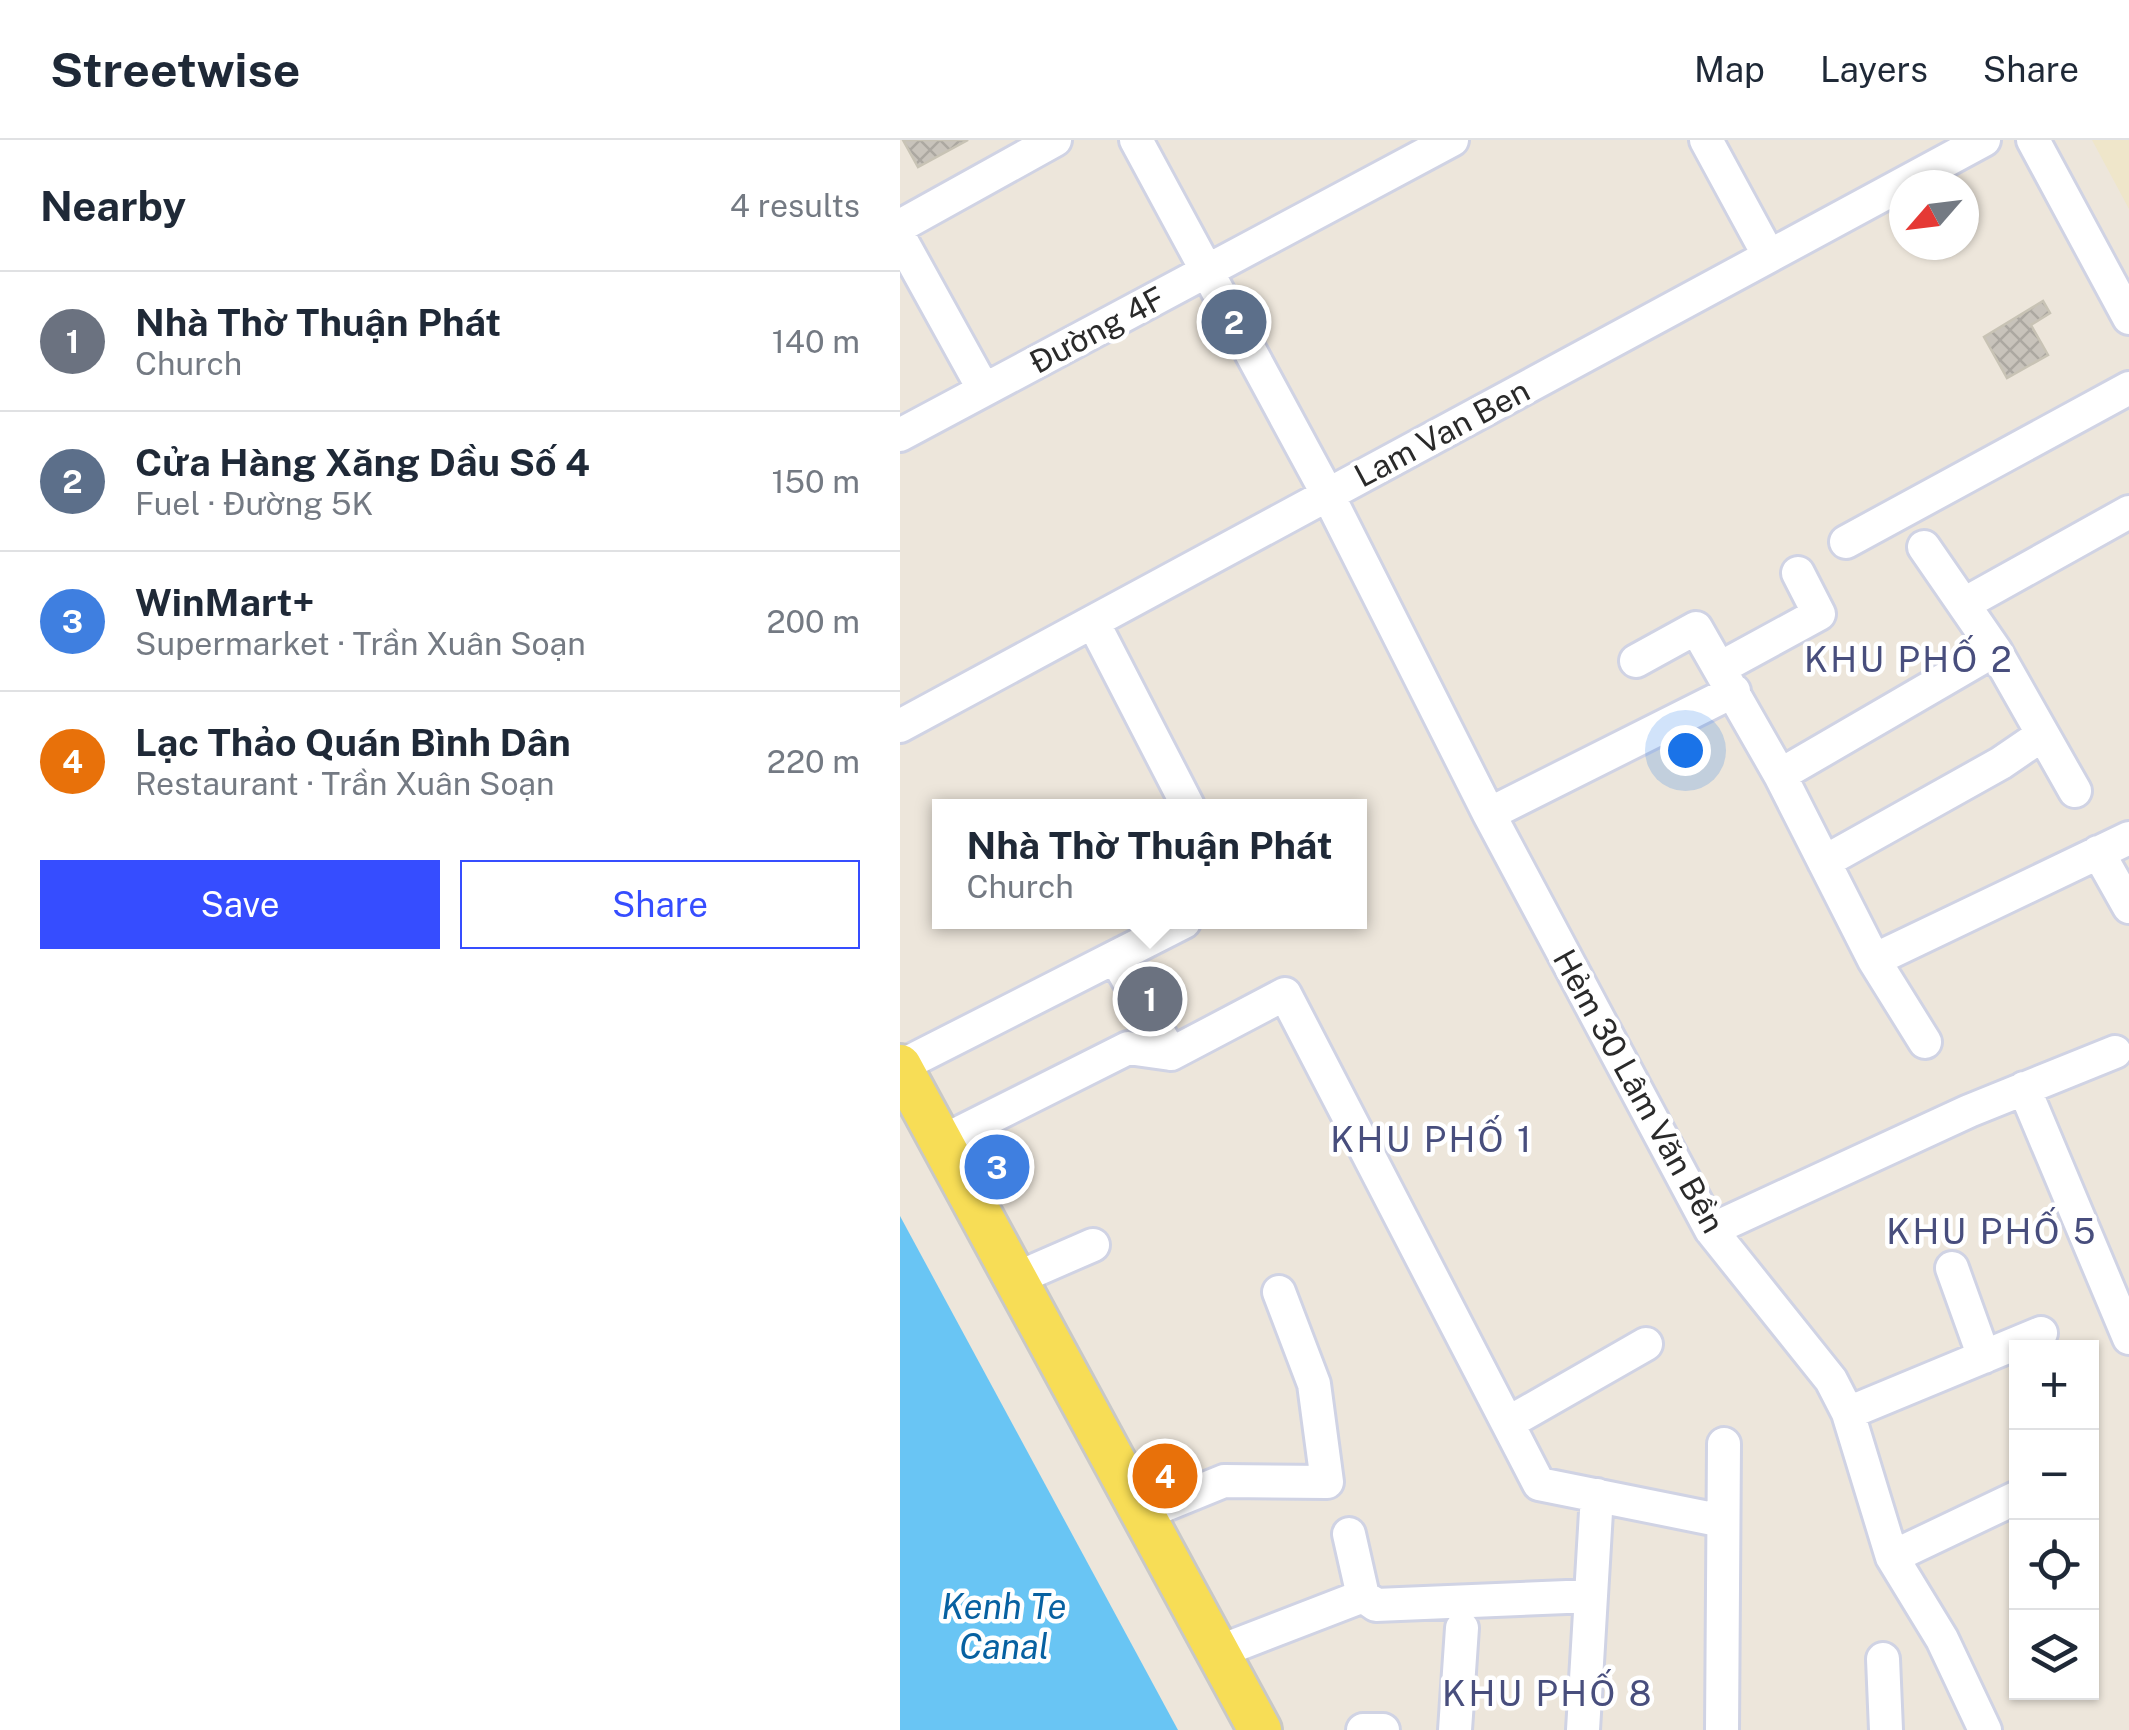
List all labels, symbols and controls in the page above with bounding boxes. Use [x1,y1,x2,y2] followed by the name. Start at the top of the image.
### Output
[50,41,300,98] text: Streetwise
[1694,49,1765,90] text: Map
[1820,49,1928,90] text: Layers
[1983,49,2079,90] text: Share
[1889,170,1979,260] north arrow
[40,181,186,230] text: Nearby
[730,187,860,224] text: 4 results
[1023,279,1171,381] street label: Đường 4F
[1202,284,1266,360] pin: 2
[135,300,501,345] text: Nhà Thờ Thuận Phát
[66,323,79,360] text: 1
[772,323,860,360] text: 140 m
[135,345,242,382] text: Church
[1348,371,1536,495] street label: Lam Van Ben
[135,440,590,485] text: Cửa Hàng Xăng Dầu Số 4
[62,463,83,500] text: 2
[771,463,860,500] text: 150 m
[135,485,373,522] text: Fuel · Đường 5K
[135,580,315,625] text: WinMart+
[62,603,83,640] text: 3
[767,603,860,640] text: 200 m
[135,625,586,662] text: Supermarket · Trần Xuân Soạn
[1804,635,2014,680] district label: KHU PHỐ 2
[135,720,571,765] text: Lạc Thảo Quán Bình Dân
[1660,725,1711,776] your location
[62,743,83,780] text: 4
[767,743,860,780] text: 220 m
[135,765,555,802] text: Restaurant · Trần Xuân Soạn
[932,799,1367,929] popup
[966,823,1333,868] text: Nhà Thờ Thuận Phát
[40,860,440,949] button: Save
[460,860,860,949] button: Share
[966,868,1074,905] text: Church
[1546,943,1732,1239] street label: Hẻm 30 Lâm Văn Bền
[1118,962,1182,1036] pin: 1
[1330,1115,1534,1160] district label: KHU PHỐ 1
[964,1130,1030,1204] pin: 3
[1886,1207,2098,1252] district label: KHU PHỐ 5
[2009,1340,2099,1700] map controls
[2009,1340,2099,1430] button: +
[2009,1430,2099,1520] button: −
[1132,1438,1198,1514] pin: 4
[2009,1520,2099,1610] button: locate
[941,1586,1067,1667] water label: Kenh Te Canal
[2009,1610,2099,1700] button: layers
[1442,1669,1654,1714] district label: KHU PHỐ 8

